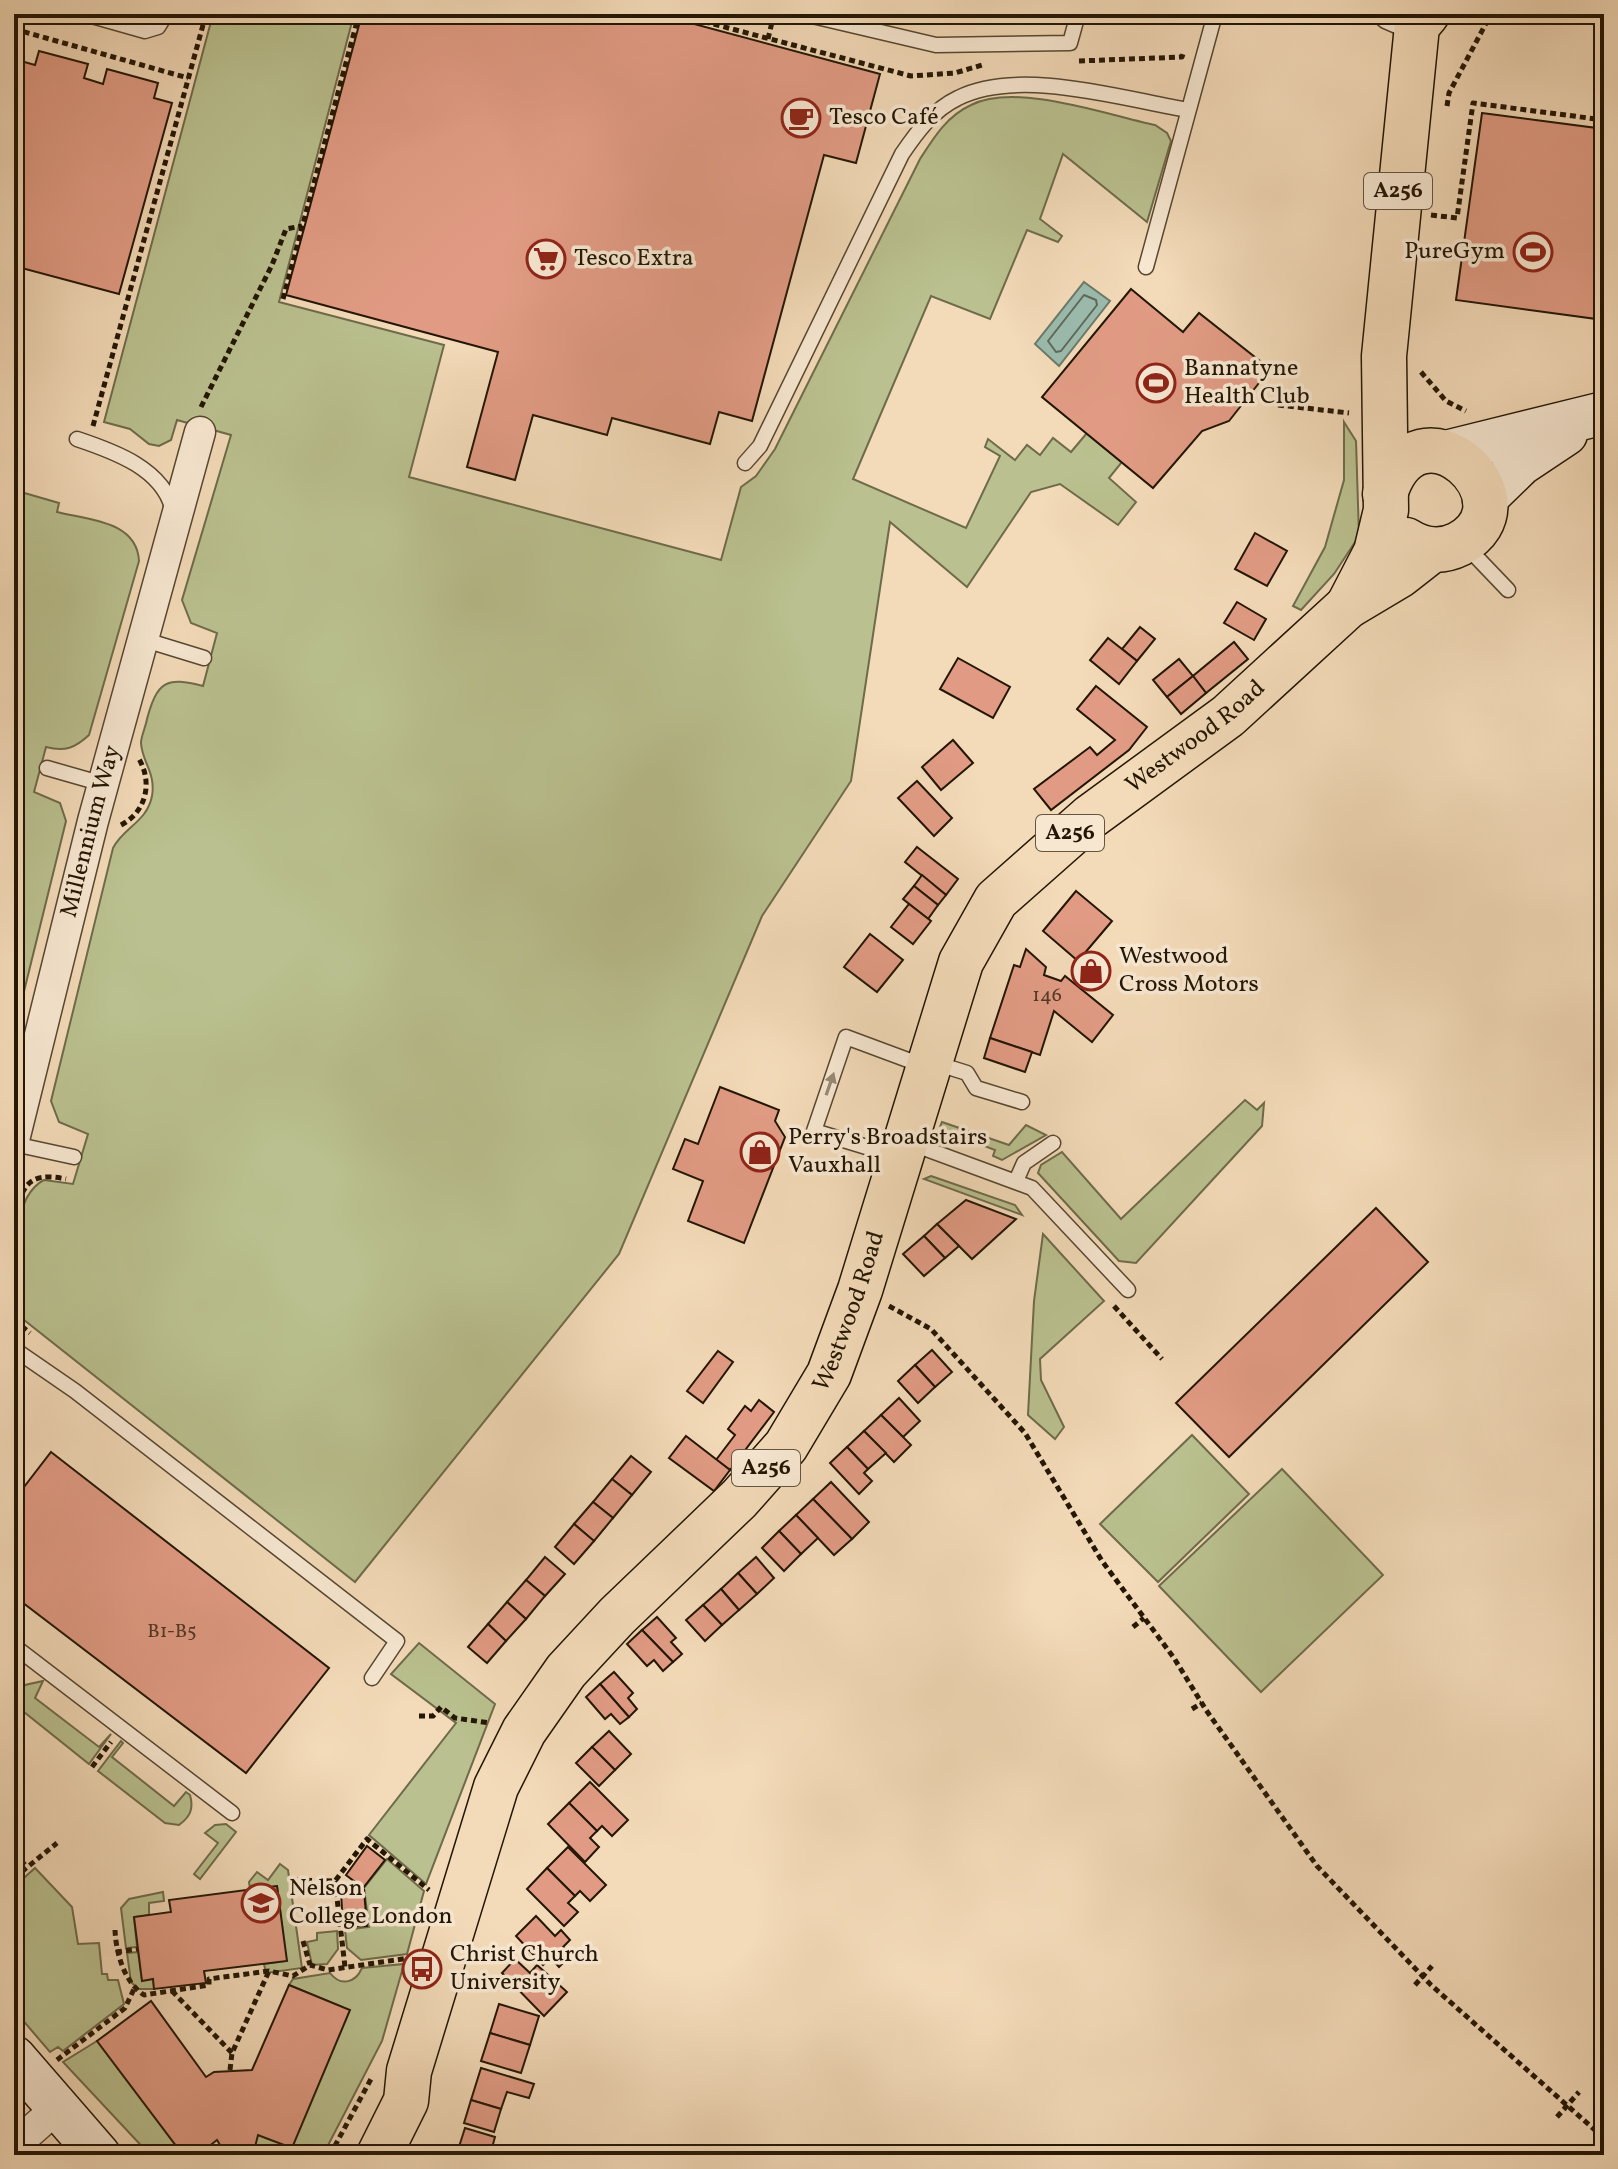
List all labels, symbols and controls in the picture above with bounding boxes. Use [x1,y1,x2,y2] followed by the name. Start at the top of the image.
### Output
[780,97,822,139] cafe icon: Tesco Café
[829,101,939,135] place label: Tesco Café
[1364,173,1432,209] road number: A256
[1512,231,1554,273] sports icon: PureGym
[1404,235,1505,269] place label: PureGym
[525,238,567,280] supermarket icon: Tesco Extra
[574,242,694,276] place label: Tesco Extra
[1184,352,1310,414] place label: Bannatyne Health Club
[1135,362,1177,404] sports icon: Bannatyne Health Club
[1119,672,1273,802] street label: Westwood Road
[53,742,130,921] street label: Millennium Way
[1036,815,1104,851] road number: A256
[1119,940,1259,1002] place label: Westwood Cross Motors
[1070,950,1112,992] shop icon: Westwood Cross Motors
[1032,982,1062,1010] house number: 146
[825,1072,837,1096] one-way arrow
[788,1121,987,1183] place label: Perry's Broadstairs Vauxhall
[739,1131,781,1173] shop icon: Perry's Broadstairs Vauxhall
[805,1227,894,1399] street label: Westwood Road
[732,1450,800,1486] road number: A256
[147,1618,197,1646] house number: B1-B5
[289,1872,453,1934] place label: Nelson College London
[240,1882,282,1924] school or university icon: Nelson College London
[450,1938,599,2000] place label: Christ Church University
[401,1948,443,1990] bus stop icon: Christ Church University

